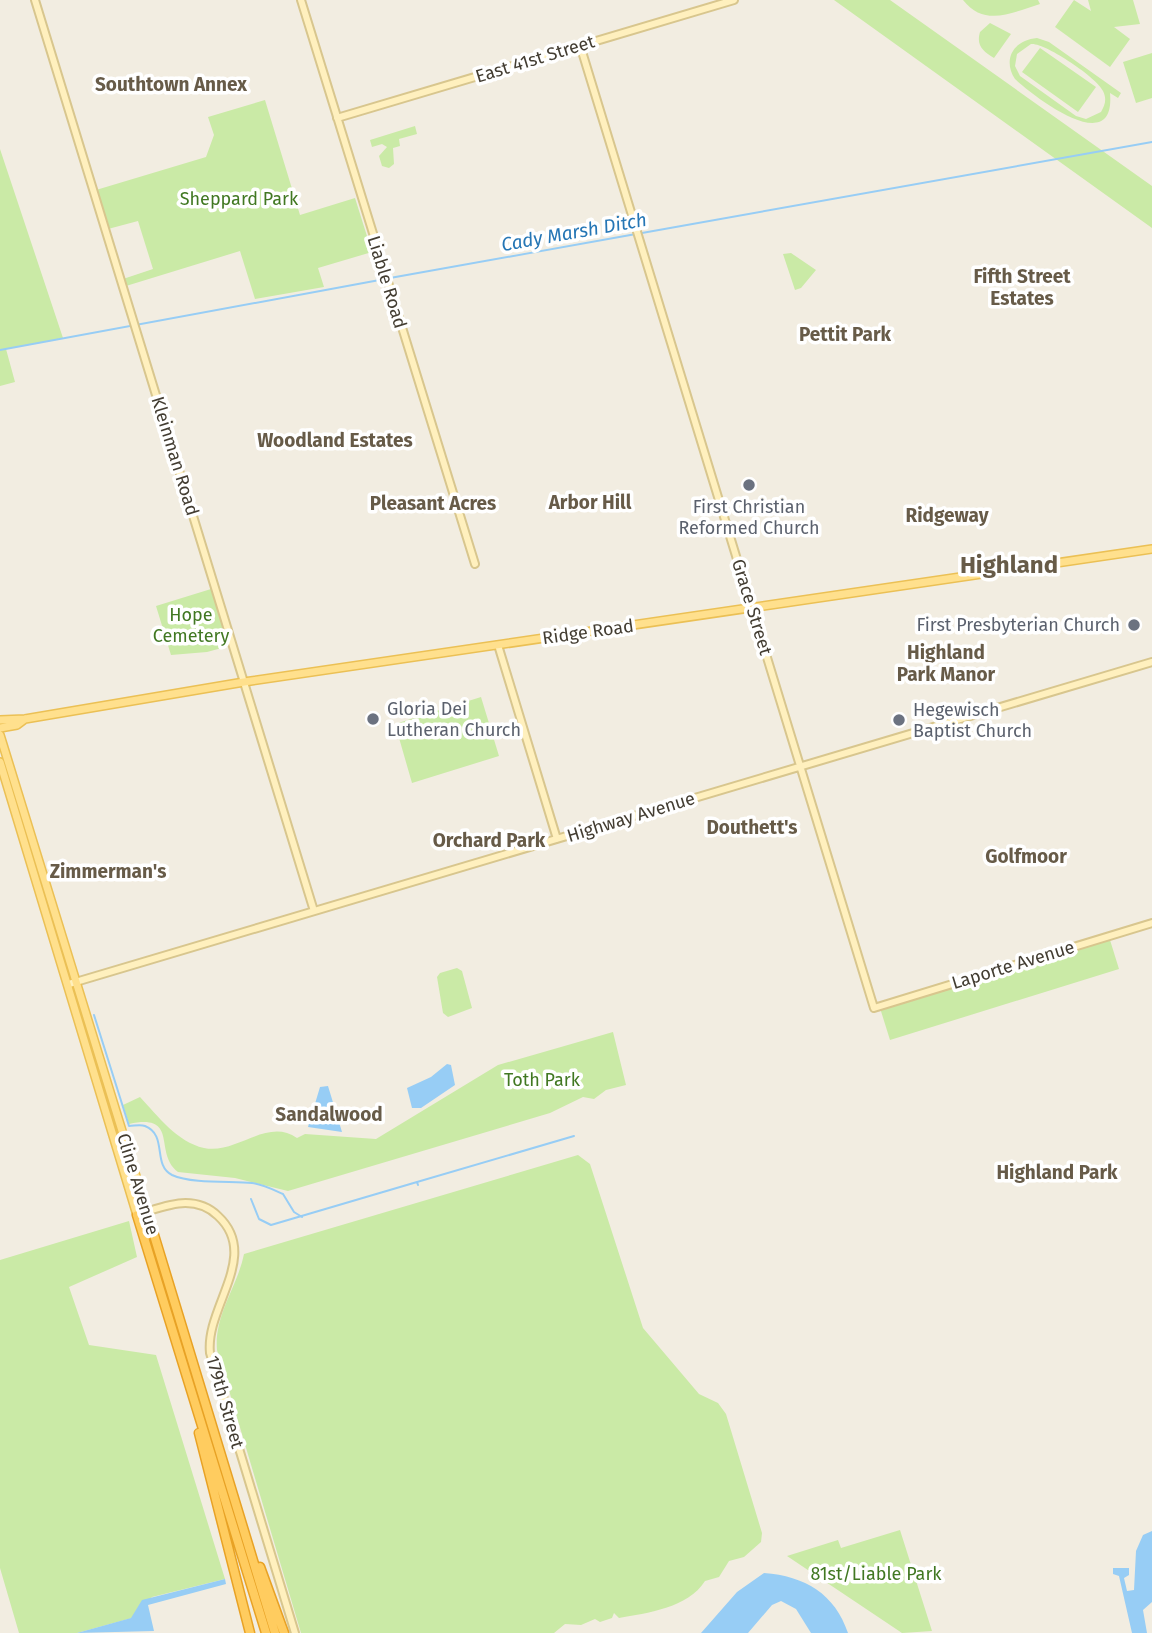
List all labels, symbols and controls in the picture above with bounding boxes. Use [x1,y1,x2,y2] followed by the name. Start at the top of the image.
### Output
[473,30,598,88] street label: East 41st Street
[95,73,247,96] district label: Southtown Annex
[180,188,299,210] park label: Sheppard Park
[499,208,649,256] water label: Cady Marsh Ditch
[362,233,412,331] street label: Liable Road
[973,265,1071,310] district label: Fifth Street Estates
[799,323,892,346] district label: Pettit Park
[146,394,204,518] street label: Kleinman Road
[257,429,413,452] district label: Woodland Estates
[741,477,757,493] marker: First Christian Reformed Church
[548,491,632,514] district label: Arbor Hill
[370,492,496,515] district label: Pleasant Acres
[679,496,820,539] place label: First Christian Reformed Church
[906,504,989,527] district label: Ridgeway
[960,551,1058,579] district label: Highland
[727,556,777,658] street label: Grace Street
[153,604,229,647] park label: Hope Cemetery
[917,614,1120,636] place label: First Presbyterian Church
[541,615,635,649] street label: Ridge Road
[1126,617,1142,633] marker: First Presbyterian Church
[897,641,996,686] district label: Highland Park Manor
[387,698,521,741] place label: Gloria Dei Lutheran Church
[913,699,1032,742] place label: Hegewisch Baptist Church
[365,711,381,727] marker: Gloria Dei Lutheran Church
[891,712,907,728] marker: Hegewisch Baptist Church
[564,787,698,847] street label: Highway Avenue
[706,816,798,839] district label: Douthett's
[433,829,546,852] district label: Orchard Park
[985,845,1067,868] district label: Golfmoor
[50,860,166,883] district label: Zimmerman's
[949,936,1077,994] street label: Laporte Avenue
[504,1069,581,1091] park label: Toth Park
[275,1103,383,1126] district label: Sandalwood
[112,1131,164,1237] street label: Cline Avenue
[996,1161,1118,1184] district label: Highland Park
[201,1353,249,1451] street label: 179th Street
[810,1563,942,1585] park label: 81st/Liable Park

